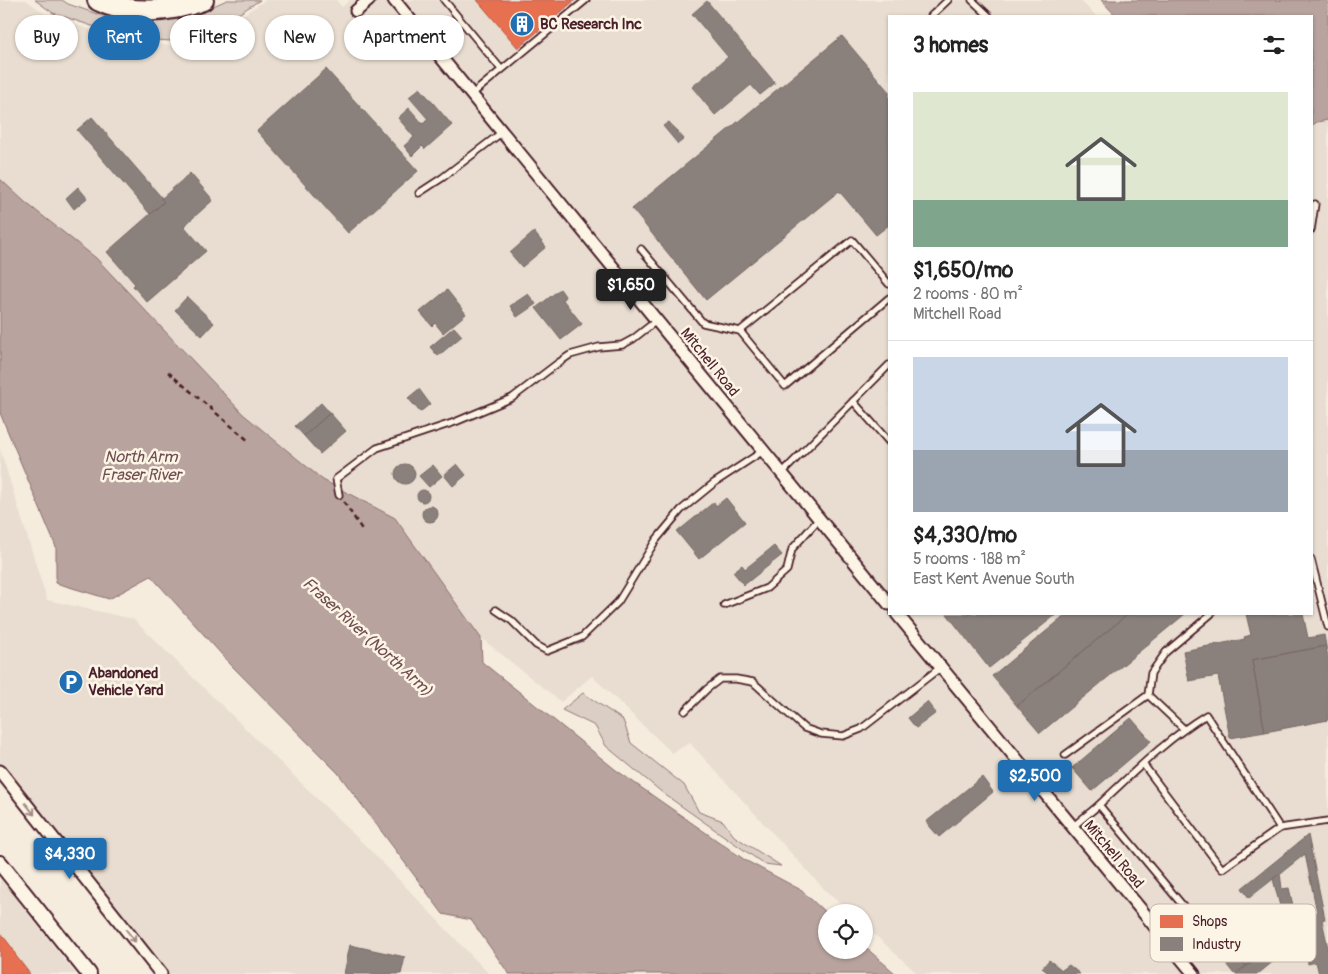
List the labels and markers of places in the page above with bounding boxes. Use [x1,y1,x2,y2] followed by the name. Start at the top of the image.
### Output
[509,11,535,37] building icon: BC Research Inc
[540,15,642,34] place label: BC Research Inc
[590,268,672,311] pin: $1,650
[88,664,164,700] place label: Abandoned Vehicle Yard
[58,669,84,695] parking icon: Abandoned Vehicle Yard
[994,760,1076,802] pin: $2,500
[29,838,111,880] pin: $4,330

